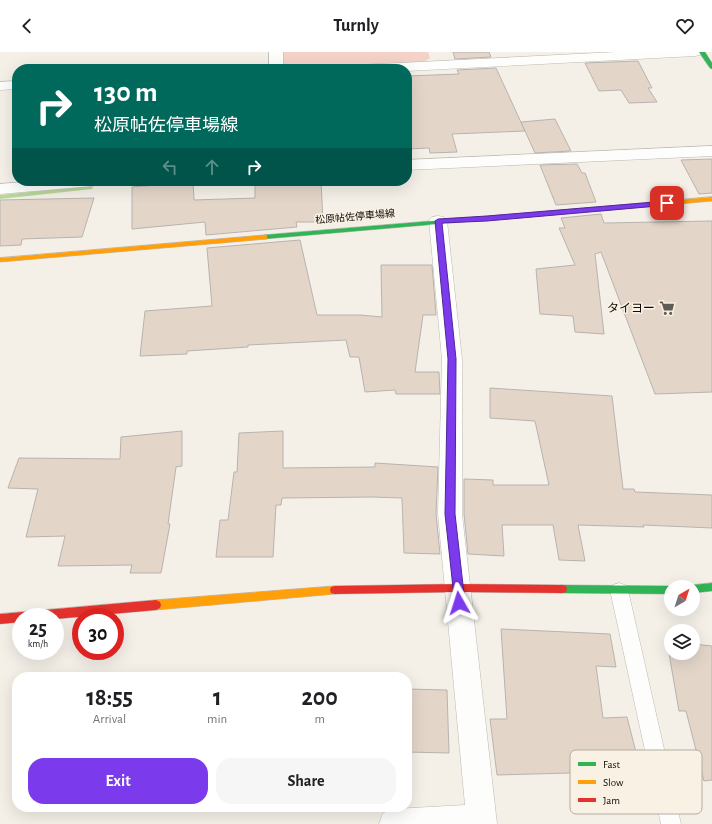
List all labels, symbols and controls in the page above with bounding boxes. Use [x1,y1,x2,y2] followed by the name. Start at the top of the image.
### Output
[16,15,38,37] icon: back
[674,15,696,37] icon: heart
[333,17,379,35] text: Turnly
[94,79,158,107] text: 130 m
[28,80,80,132] icon: right
[94,117,238,135] text: 松原帖佐停車場線
[159,156,181,178] icon: left
[201,156,223,178] icon: ahead
[243,156,265,178] icon: right
[650,186,684,220] pin
[656,192,678,214] icon: arrive
[315,208,395,225] street label: 松原帖佐停車場線
[658,299,676,317] supermarket icon: タイヨー
[607,302,655,314] place label: タイヨー
[664,580,700,616] north arrow
[664,580,700,660] map controls
[438,582,480,624] position arrow
[72,608,124,660] speed limit sign: 30
[29,619,47,639] text: 25
[664,624,700,660] button: layers
[28,639,48,649] text: km/h
[86,686,133,710] text: 18:55
[213,686,222,710] text: 1
[302,686,338,710] text: 200
[93,713,126,726] text: Arrival
[207,713,227,726] text: min
[314,713,325,726] text: m
[570,750,702,814] legend
[28,758,208,804] button: Exit
[216,758,396,804] button: Share
[603,759,621,770] text: Fast
[603,777,624,788] text: Slow
[603,795,620,806] text: Jam

